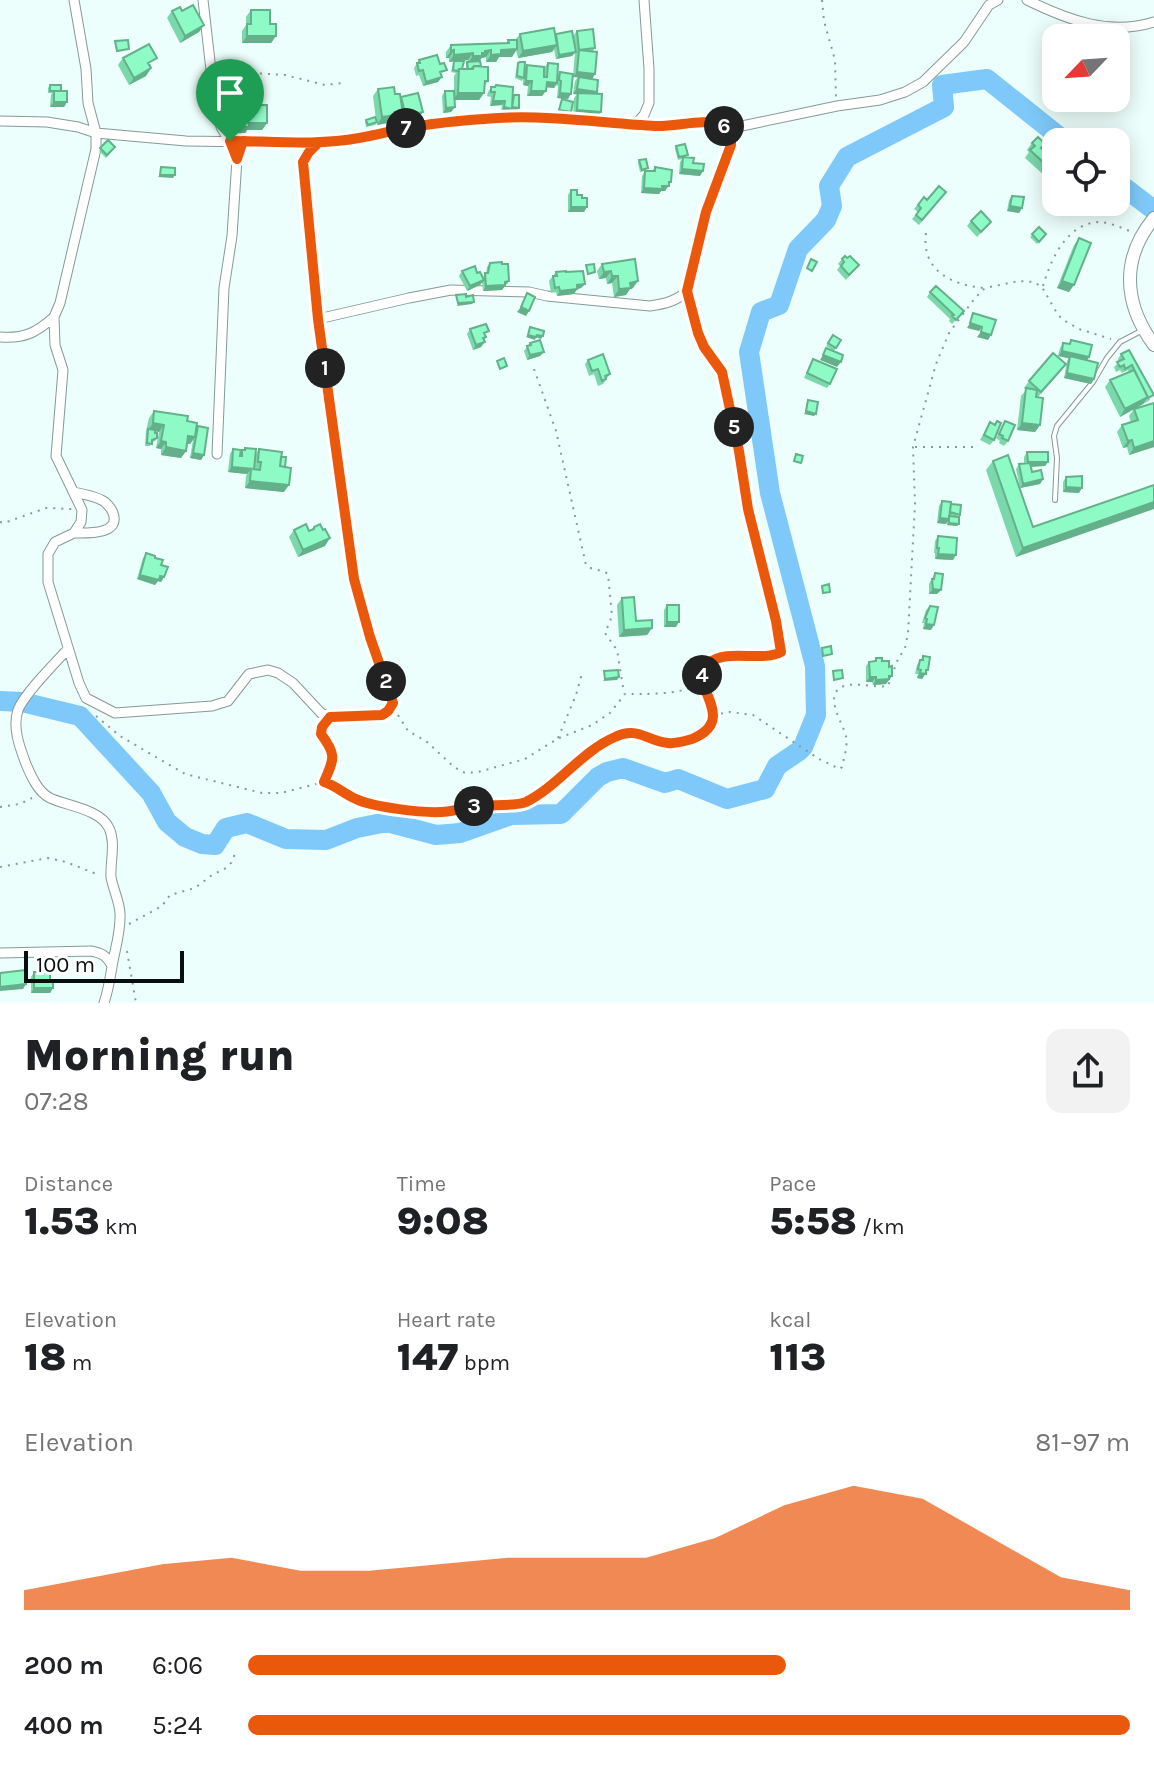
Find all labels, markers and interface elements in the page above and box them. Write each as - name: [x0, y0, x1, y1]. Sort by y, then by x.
- north arrow: [1042, 24, 1130, 112]
- map controls: [1042, 24, 1130, 216]
- pin: [196, 59, 264, 141]
- icon: arrive: [208, 71, 252, 115]
- pin: 6: [704, 106, 744, 146]
- pin: 7: [386, 108, 426, 148]
- text: 6: [717, 113, 731, 139]
- text: 7: [401, 115, 411, 141]
- button: locate: [1042, 128, 1130, 216]
- pin: 1: [305, 348, 345, 388]
- text: 1: [321, 355, 329, 381]
- pin: 5: [714, 407, 754, 447]
- text: 5: [728, 414, 740, 440]
- pin: 4: [682, 655, 722, 695]
- pin: 2: [366, 661, 406, 701]
- text: 4: [695, 662, 709, 688]
- text: 2: [379, 668, 393, 694]
- pin: 3: [454, 786, 494, 826]
- text: 3: [467, 793, 481, 819]
- scale bar: [24, 947, 184, 983]
- text: 100 m: [36, 952, 95, 978]
- button: share: [1046, 1029, 1130, 1113]
- text: Morning run: [24, 1030, 295, 1081]
- text: 07:28: [24, 1086, 89, 1117]
- text: Distance: [24, 1171, 113, 1197]
- text: Time: [397, 1171, 446, 1197]
- text: Pace: [769, 1171, 816, 1197]
- text: 1.53: [24, 1197, 100, 1244]
- text: 9:08: [397, 1197, 489, 1244]
- text: 5:58: [769, 1197, 857, 1244]
- text: km: [100, 1214, 138, 1240]
- text: /km: [857, 1214, 905, 1240]
- text: Elevation: [24, 1307, 117, 1333]
- text: Heart rate: [397, 1307, 496, 1333]
- text: kcal: [769, 1307, 811, 1333]
- text: 18: [24, 1333, 67, 1380]
- text: 147: [397, 1333, 458, 1380]
- text: 113: [769, 1333, 826, 1380]
- text: m: [67, 1350, 92, 1376]
- text: bpm: [458, 1350, 510, 1376]
- text: Elevation: [24, 1427, 134, 1458]
- text: 81–97 m: [1035, 1427, 1130, 1458]
- text: 200 m: [24, 1650, 104, 1681]
- text: 6:06: [152, 1650, 203, 1681]
- text: 400 m: [24, 1710, 104, 1741]
- text: 5:24: [152, 1710, 202, 1741]

